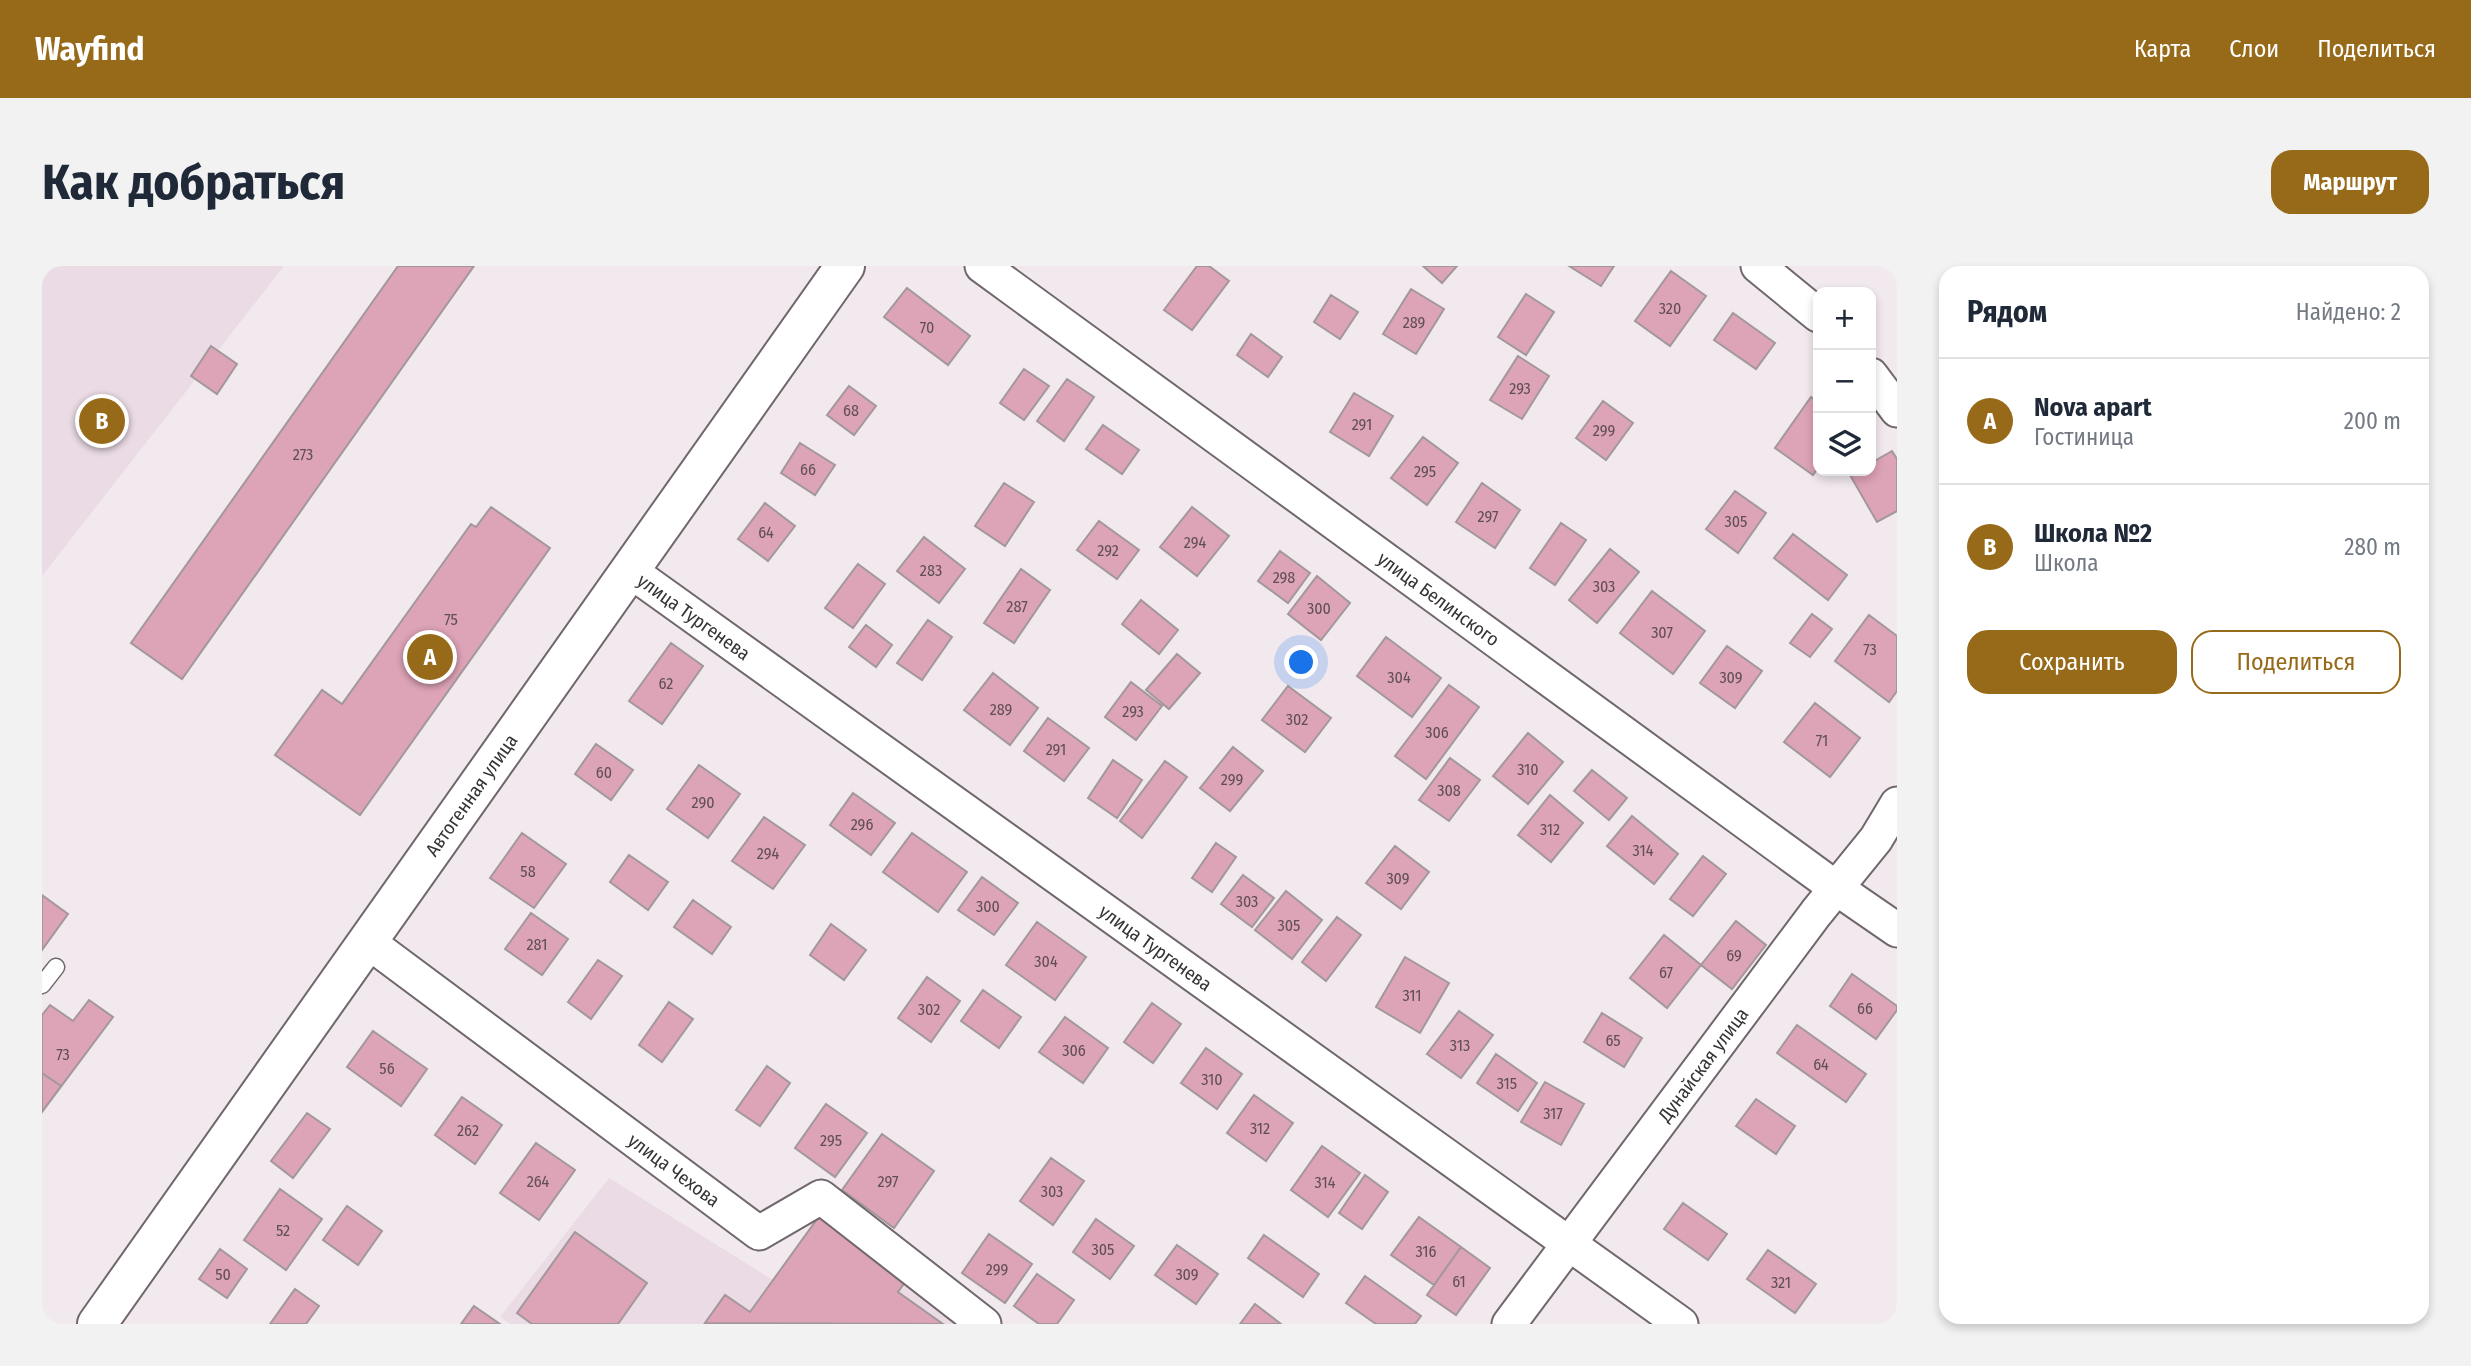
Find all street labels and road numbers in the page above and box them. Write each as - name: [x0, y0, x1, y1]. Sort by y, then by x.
- street label: улица Белинского: [1373, 547, 1504, 651]
- street label: улица Тургенева: [633, 568, 755, 665]
- street label: Автогенная улица: [420, 730, 522, 860]
- street label: улица Тургенева: [1095, 899, 1217, 996]
- street label: Дунайская улица: [1652, 1003, 1753, 1127]
- street label: улица Чехова: [624, 1128, 725, 1211]

